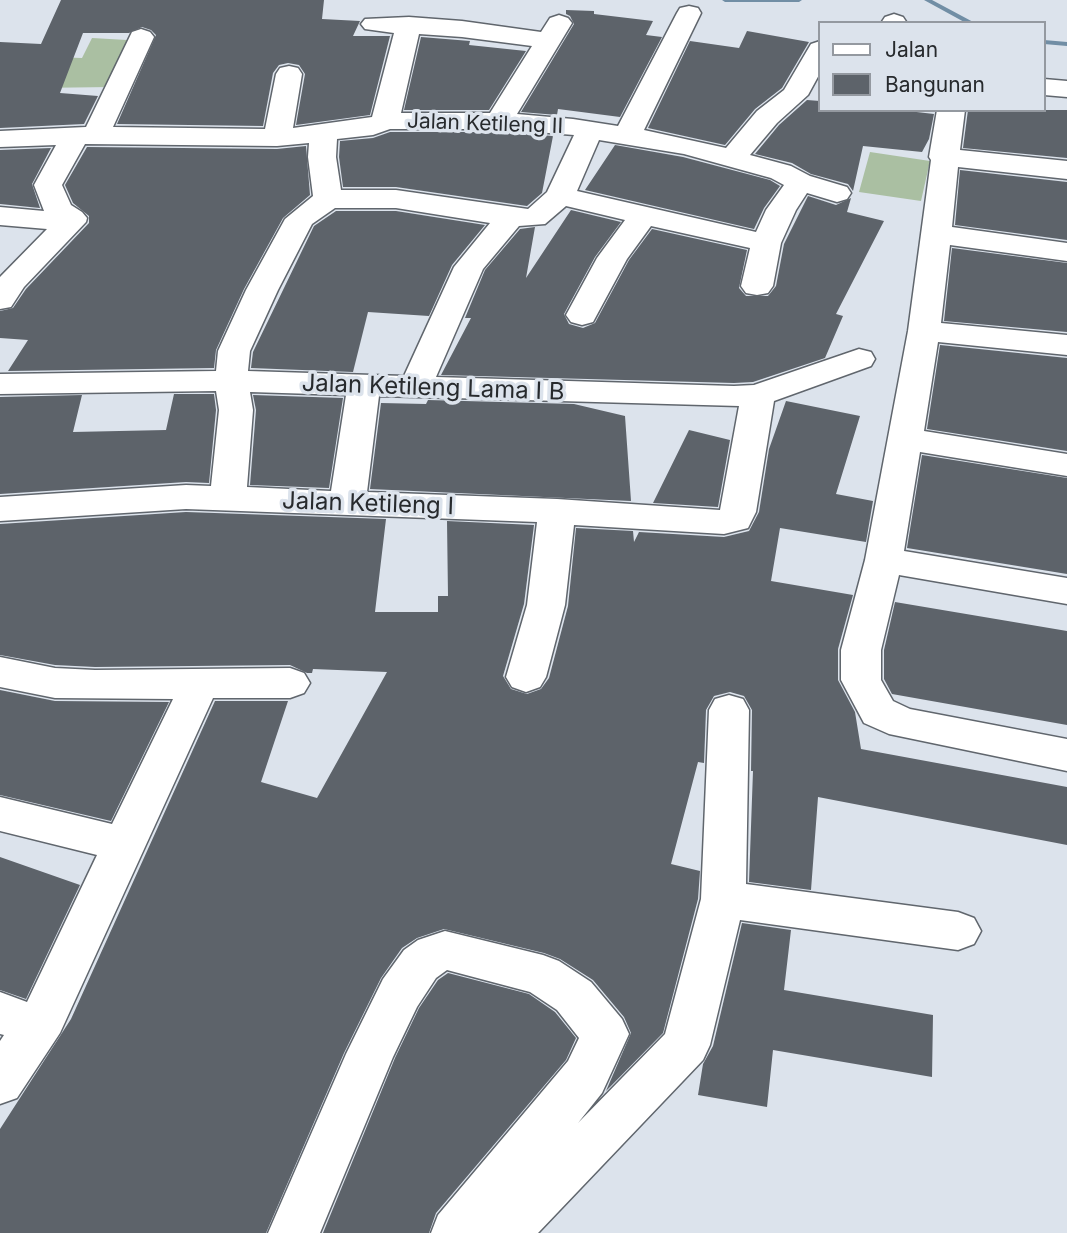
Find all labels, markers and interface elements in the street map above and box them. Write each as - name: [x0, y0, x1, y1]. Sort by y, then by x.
- legend: [818, 21, 1046, 112]
- text: Jalan: [885, 37, 938, 62]
- text: Bangunan: [885, 72, 985, 97]
- street label: Jalan Ketileng II: [406, 109, 564, 139]
- street label: Jalan Ketileng Lama I B: [301, 369, 565, 407]
- street label: Jalan Ketileng I: [281, 487, 455, 521]

